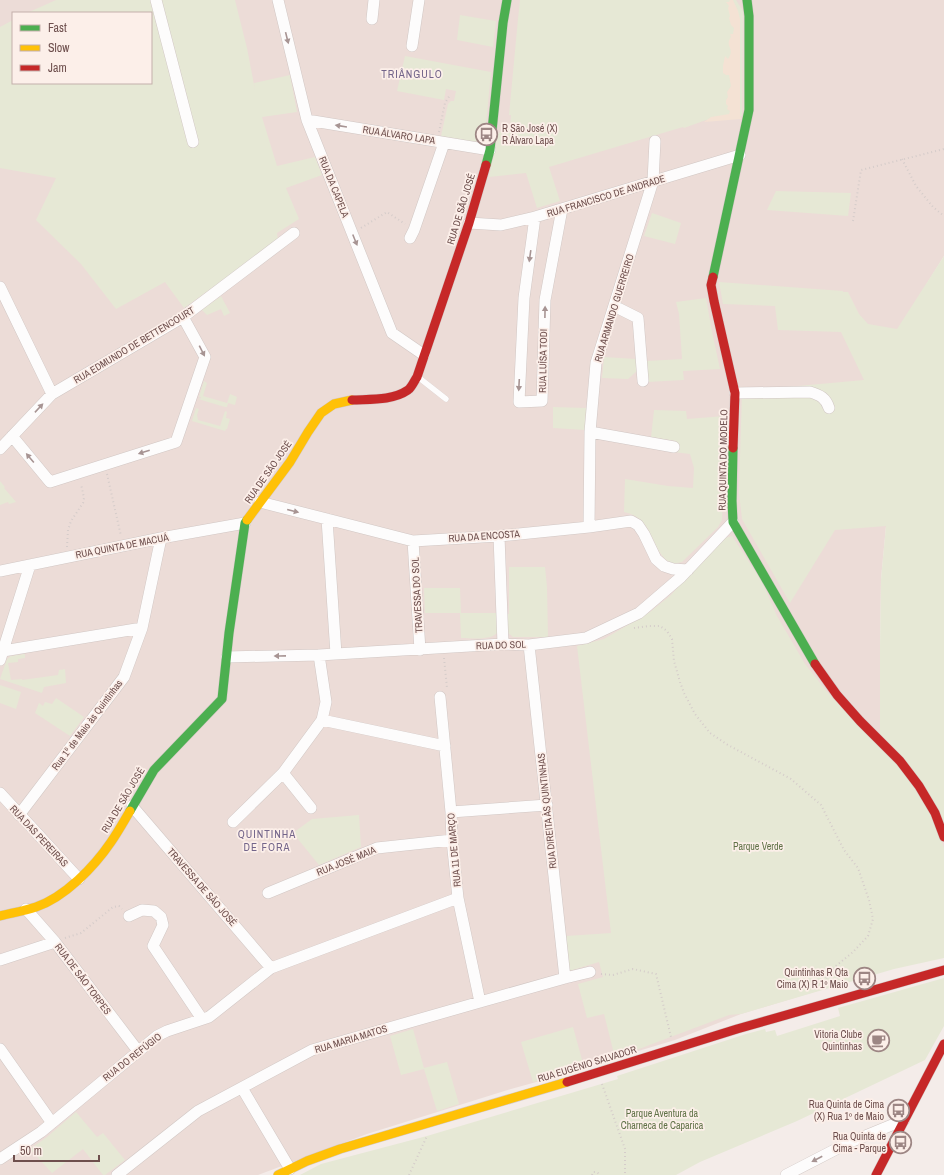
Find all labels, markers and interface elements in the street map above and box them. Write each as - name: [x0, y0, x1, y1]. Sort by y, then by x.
- legend: [12, 12, 152, 84]
- text: Fast: [48, 20, 67, 36]
- one-way arrow: [284, 32, 290, 44]
- text: Slow: [48, 40, 70, 56]
- text: Jam: [48, 60, 67, 76]
- district label: TRIÂNGULO: [381, 67, 443, 81]
- bus stop icon: R São José (X) R Álvaro Lapa: [474, 121, 500, 147]
- one-way arrow: [335, 122, 347, 128]
- place label: R São José (X) R Álvaro Lapa: [502, 122, 558, 147]
- street label: RUA ÁLVARO LAPA: [362, 123, 437, 147]
- street label: RUA DA CAPELA: [316, 155, 352, 220]
- street label: RUA DE SÃO JOSÉ: [444, 172, 478, 246]
- street label: RUA FRANCISCO DE ANDRADE: [545, 172, 667, 220]
- one-way arrow: [352, 235, 358, 247]
- one-way arrow: [527, 250, 533, 262]
- street label: RUA ARMANDO GUERREIRO: [591, 252, 637, 364]
- street label: RUA EDMUNDO DE BETTENCOURT: [71, 304, 197, 386]
- one-way arrow: [541, 306, 548, 318]
- street label: RUA LUÍSA TODI: [536, 329, 550, 393]
- one-way arrow: [199, 345, 205, 357]
- one-way arrow: [516, 379, 523, 391]
- one-way arrow: [34, 403, 44, 413]
- street label: RUA QUINTA DO MODELO: [716, 409, 730, 511]
- street label: RUA DE SÃO JOSÉ: [241, 438, 295, 506]
- one-way arrow: [138, 449, 150, 455]
- one-way arrow: [26, 452, 35, 463]
- one-way arrow: [287, 508, 300, 514]
- street label: RUA DA ENCOSTA: [448, 527, 521, 545]
- street label: RUA QUINTA DE MACUÁ: [74, 530, 170, 561]
- street label: TRAVESSA DO SOL: [408, 556, 425, 633]
- street label: RUA DO SOL: [476, 638, 527, 652]
- one-way arrow: [273, 653, 286, 659]
- street label: Rua 1º de Maio às Quintinhas: [49, 677, 125, 773]
- street label: RUA DIREITA ÀS QUINTINHAS: [534, 752, 560, 869]
- street label: RUA DE SÃO JOSÉ: [98, 765, 148, 835]
- street label: RUA DAS PEREIRAS: [7, 802, 71, 870]
- street label: RUA 11 DE MARÇO: [444, 813, 464, 887]
- district label: QUINTINHA DE FORA: [238, 827, 296, 854]
- park label: Parque Verde: [733, 840, 784, 853]
- street label: RUA JOSÉ MAIA: [314, 843, 378, 879]
- street label: TRAVESSA DE SÃO JOSÉ: [164, 845, 240, 929]
- street label: RUA DE SÃO TORPES: [52, 941, 114, 1018]
- bus stop icon: Quintinhas R Qta Cima (X) R 1º Maio: [851, 965, 877, 991]
- place label: Quintinhas R Qta Cima (X) R 1º Maio: [777, 966, 848, 991]
- street label: RUA MARIA MATOS: [313, 1022, 389, 1056]
- cafe icon: Vitoria Clube Quintinhas: [865, 1027, 891, 1053]
- place label: Vitoria Clube Quintinhas: [814, 1028, 862, 1053]
- street label: RUA DO REFÚGIO: [100, 1030, 164, 1084]
- street label: RUA EUGÉNIO SALVADOR: [536, 1043, 638, 1085]
- bus stop icon: Rua Quinta de Cima (X) Rua 1º de Maio: [886, 1097, 912, 1123]
- place label: Rua Quinta de Cima (X) Rua 1º de Maio: [809, 1098, 884, 1123]
- park label: Parque Aventura da Charneca de Caparica: [621, 1107, 704, 1132]
- bus stop icon: Rua Quinta de Cima - Parque: [888, 1129, 914, 1155]
- place label: Rua Quinta de Cima - Parque: [833, 1130, 886, 1155]
- scale bar: [14, 1137, 99, 1163]
- text: 50 m: [20, 1143, 42, 1159]
- one-way arrow: [811, 1156, 823, 1162]

